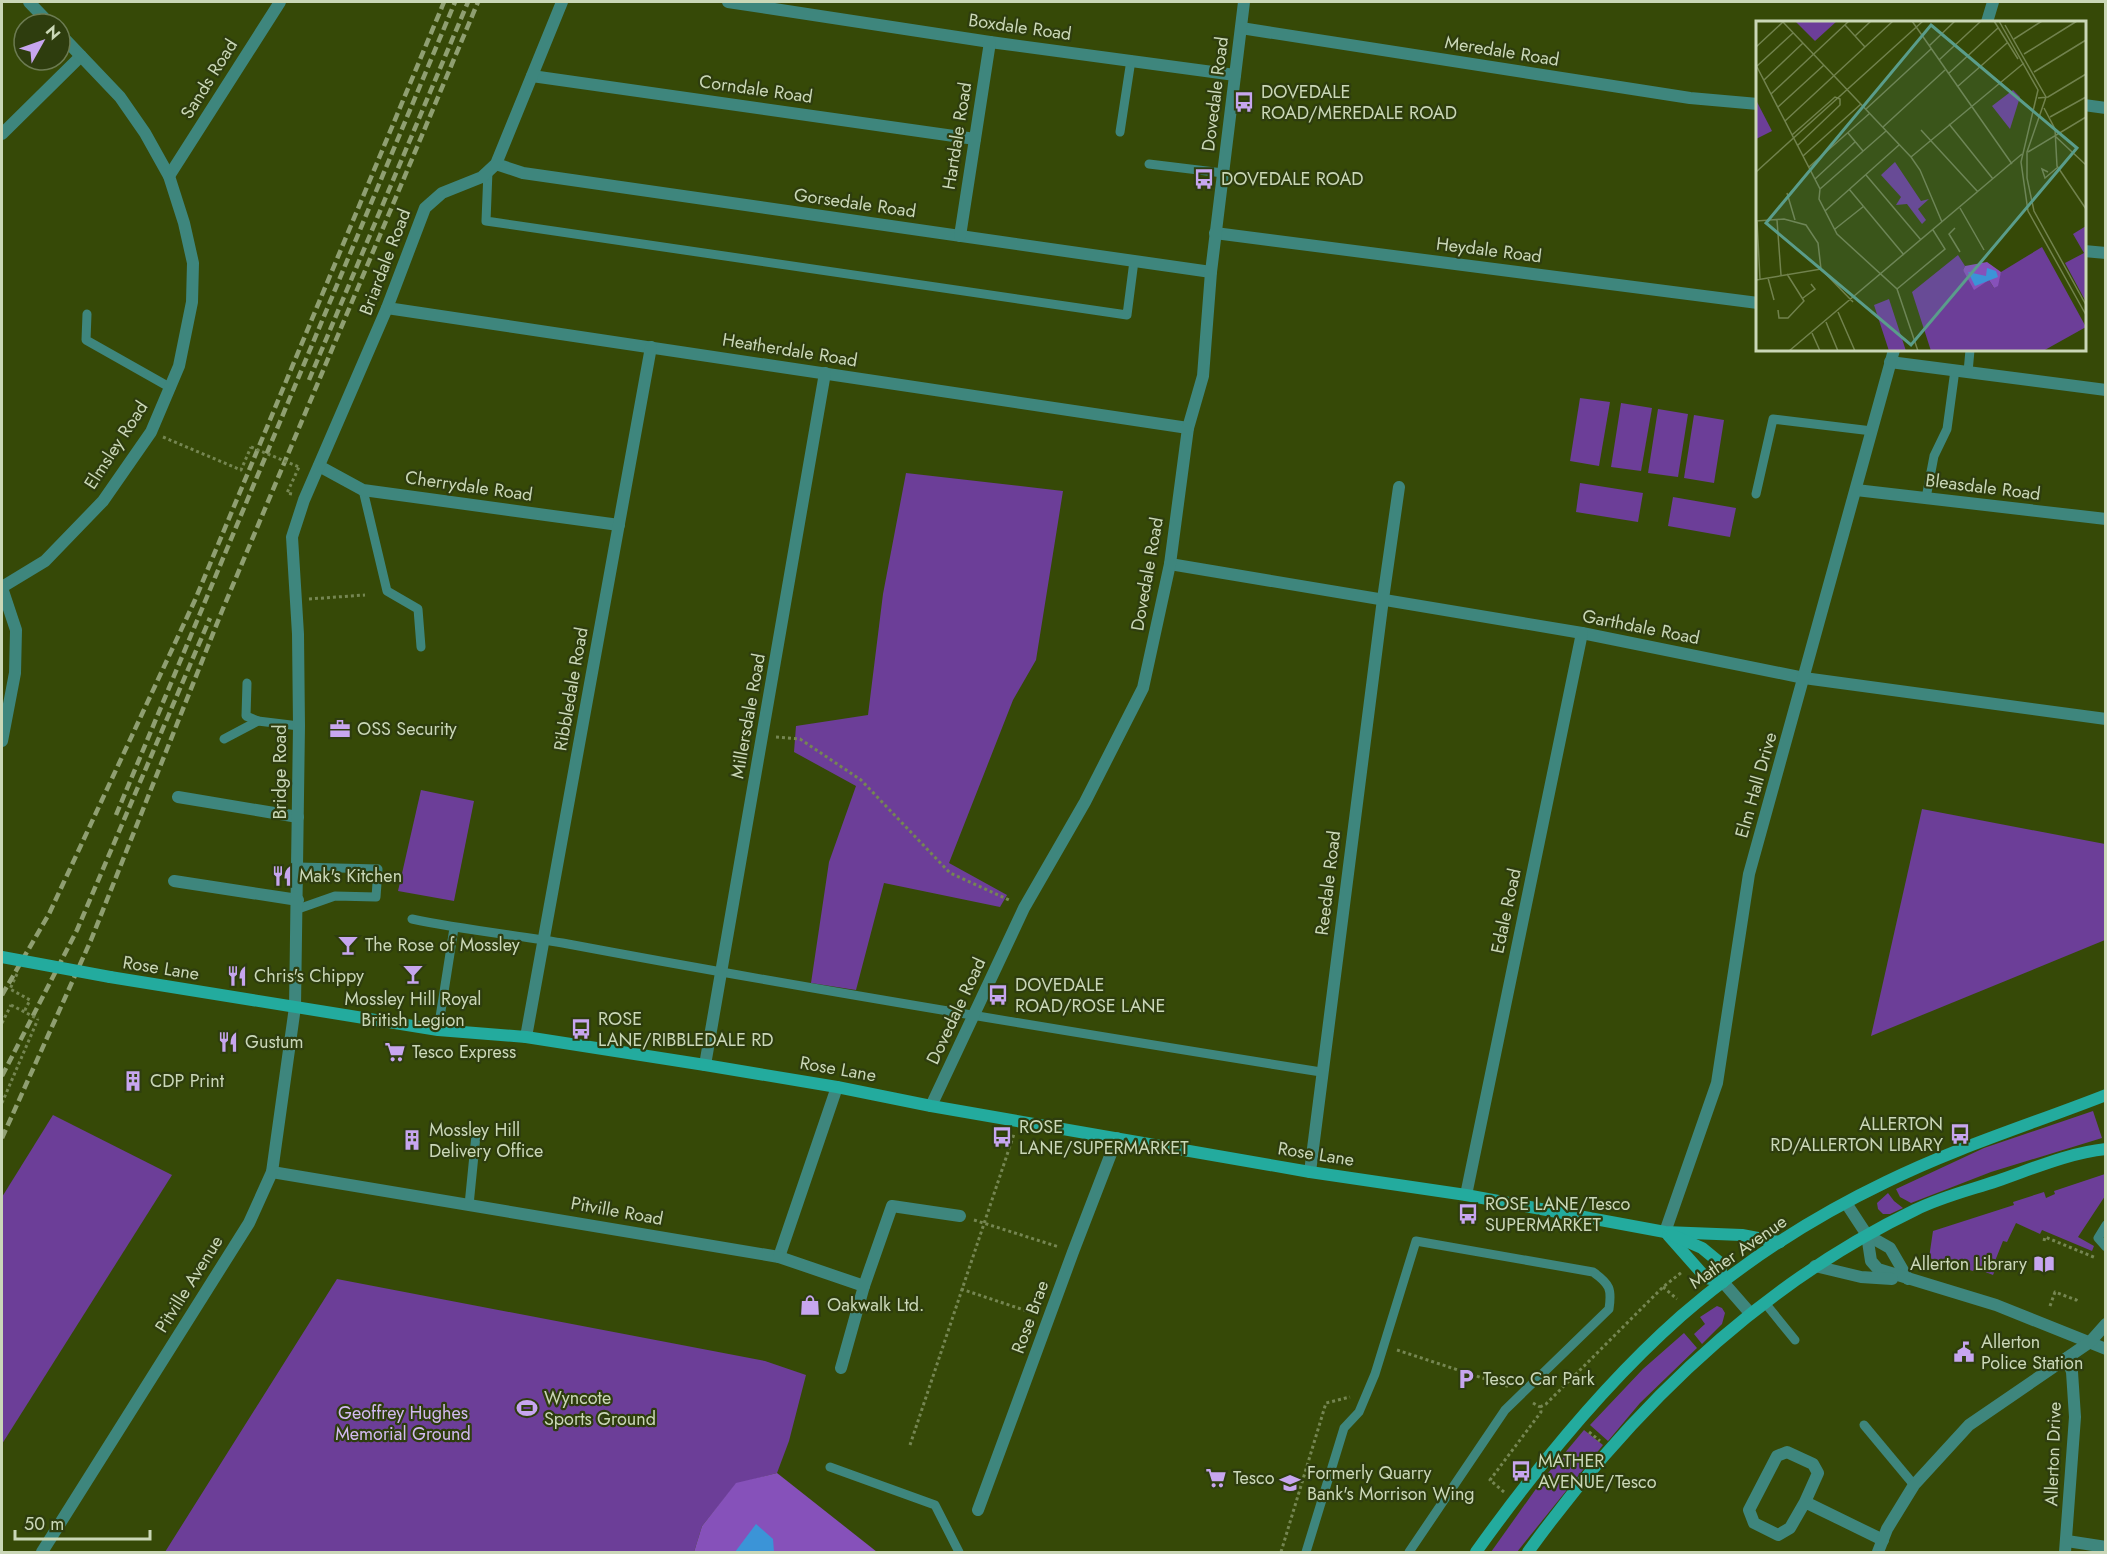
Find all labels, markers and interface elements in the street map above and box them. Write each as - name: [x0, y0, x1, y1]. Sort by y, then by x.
- street label: Boxdale Road: [967, 7, 1073, 47]
- north arrow: [12, 12, 72, 72]
- text: N: [40, 20, 66, 45]
- inset map: [1756, 21, 2086, 351]
- street label: Meredale Road: [1443, 29, 1561, 73]
- street label: Sands Road: [174, 34, 244, 124]
- street label: Dovedale Road: [1195, 35, 1235, 153]
- street label: Corndale Road: [698, 68, 814, 110]
- place label: DOVEDALE ROAD/MEREDALE ROAD: [1261, 79, 1457, 126]
- street label: Hartdale Road: [936, 80, 978, 192]
- bus stop icon: DOVEDALE ROAD/MEREDALE ROAD: [1232, 90, 1256, 114]
- place label: DOVEDALE ROAD: [1221, 166, 1364, 192]
- bus stop icon: DOVEDALE ROAD: [1192, 167, 1216, 191]
- street label: Gorsedale Road: [792, 182, 918, 224]
- street label: Briardale Road: [353, 205, 417, 319]
- street label: Heydale Road: [1435, 231, 1543, 269]
- street label: Heatherdale Road: [721, 326, 859, 374]
- street label: Elmsley Road: [78, 396, 154, 494]
- street label: Cherrydale Road: [404, 464, 534, 508]
- street label: Bleasdale Road: [1924, 467, 2042, 507]
- street label: Dovedale Road: [1124, 515, 1170, 633]
- street label: Garthdale Road: [1580, 603, 1702, 651]
- street label: Ribbledale Road: [547, 625, 595, 753]
- street label: Millersdale Road: [724, 651, 772, 781]
- place label: OSS Security: [357, 716, 457, 742]
- office icon: OSS Security: [328, 717, 352, 741]
- street label: Bridge Road: [267, 725, 293, 819]
- street label: Elm Hall Drive: [1729, 729, 1783, 841]
- street label: Reedale Road: [1309, 829, 1347, 937]
- place label: Mak's Kitchen: [299, 863, 402, 889]
- restaurant icon: Mak's Kitchen: [270, 864, 294, 888]
- street label: Edale Road: [1484, 866, 1528, 956]
- place label: The Rose of Mossley: [365, 932, 520, 958]
- bar icon: The Rose of Mossley: [336, 933, 360, 957]
- street label: Rose Lane: [121, 949, 201, 987]
- street label: Dovedale Road: [920, 953, 992, 1069]
- bar icon: Mossley Hill Royal British Legion: [401, 962, 425, 986]
- place label: Chris's Chippy: [254, 963, 364, 989]
- restaurant icon: Chris's Chippy: [225, 964, 249, 988]
- place label: DOVEDALE ROAD/ROSE LANE: [1015, 972, 1165, 1019]
- bus stop icon: DOVEDALE ROAD/ROSE LANE: [986, 983, 1010, 1007]
- place label: Mossley Hill Royal British Legion: [345, 986, 481, 1033]
- place label: ROSE LANE/RIBBLEDALE RD: [598, 1006, 774, 1053]
- bus stop icon: ROSE LANE/RIBBLEDALE RD: [569, 1017, 593, 1041]
- place label: Gustum: [245, 1029, 303, 1055]
- restaurant icon: Gustum: [216, 1030, 240, 1054]
- place label: Tesco Express: [412, 1039, 516, 1065]
- supermarket icon: Tesco Express: [383, 1040, 407, 1064]
- street label: Rose Lane: [798, 1049, 878, 1089]
- place label: CDP Print: [150, 1068, 225, 1094]
- building icon: CDP Print: [121, 1069, 145, 1093]
- place label: ALLERTON RD/ALLERTON LIBARY: [1770, 1111, 1944, 1158]
- place label: ROSE LANE/SUPERMARKET: [1019, 1114, 1189, 1161]
- place label: Mossley Hill Delivery Office: [429, 1117, 543, 1164]
- bus stop icon: ALLERTON RD/ALLERTON LIBARY: [1948, 1122, 1972, 1146]
- bus stop icon: ROSE LANE/SUPERMARKET: [990, 1125, 1014, 1149]
- building icon: Mossley Hill Delivery Office: [400, 1128, 424, 1152]
- street label: Rose Lane: [1276, 1135, 1356, 1173]
- street label: Pitville Road: [569, 1190, 665, 1232]
- place label: ROSE LANE/Tesco SUPERMARKET: [1485, 1191, 1631, 1238]
- bus stop icon: ROSE LANE/Tesco SUPERMARKET: [1456, 1202, 1480, 1226]
- street label: Mather Avenue: [1684, 1209, 1792, 1295]
- street label: Pitville Avenue: [149, 1230, 229, 1338]
- place label: Allerton Library: [1910, 1251, 2027, 1277]
- library icon: Allerton Library: [2032, 1252, 2056, 1276]
- street label: Rose Brae: [1005, 1277, 1055, 1357]
- place label: Oakwalk Ltd.: [827, 1292, 925, 1318]
- shop icon: Oakwalk Ltd.: [798, 1293, 822, 1317]
- place label: Allerton Police Station: [1981, 1329, 2083, 1376]
- public building icon: Allerton Police Station: [1952, 1340, 1976, 1364]
- place label: Tesco Car Park: [1483, 1366, 1595, 1392]
- parking icon: Tesco Car Park: [1454, 1367, 1478, 1391]
- place label: Wyncote Sports Ground: [544, 1385, 656, 1432]
- sports icon: Wyncote Sports Ground: [515, 1396, 539, 1420]
- park label: Geoffrey Hughes Memorial Ground: [335, 1400, 471, 1447]
- street label: Allerton Drive: [2038, 1401, 2068, 1507]
- place label: MATHER AVENUE/Tesco: [1538, 1448, 1657, 1495]
- bus stop icon: MATHER AVENUE/Tesco: [1509, 1459, 1533, 1483]
- place label: Formerly Quarry Bank's Morrison Wing: [1307, 1460, 1475, 1507]
- place label: Tesco: [1233, 1465, 1275, 1491]
- supermarket icon: Tesco: [1204, 1466, 1228, 1490]
- school or university icon: Formerly Quarry Bank's Morrison Wing: [1278, 1471, 1302, 1495]
- scale bar: [15, 1503, 150, 1541]
- text: 50 m: [24, 1511, 64, 1537]

